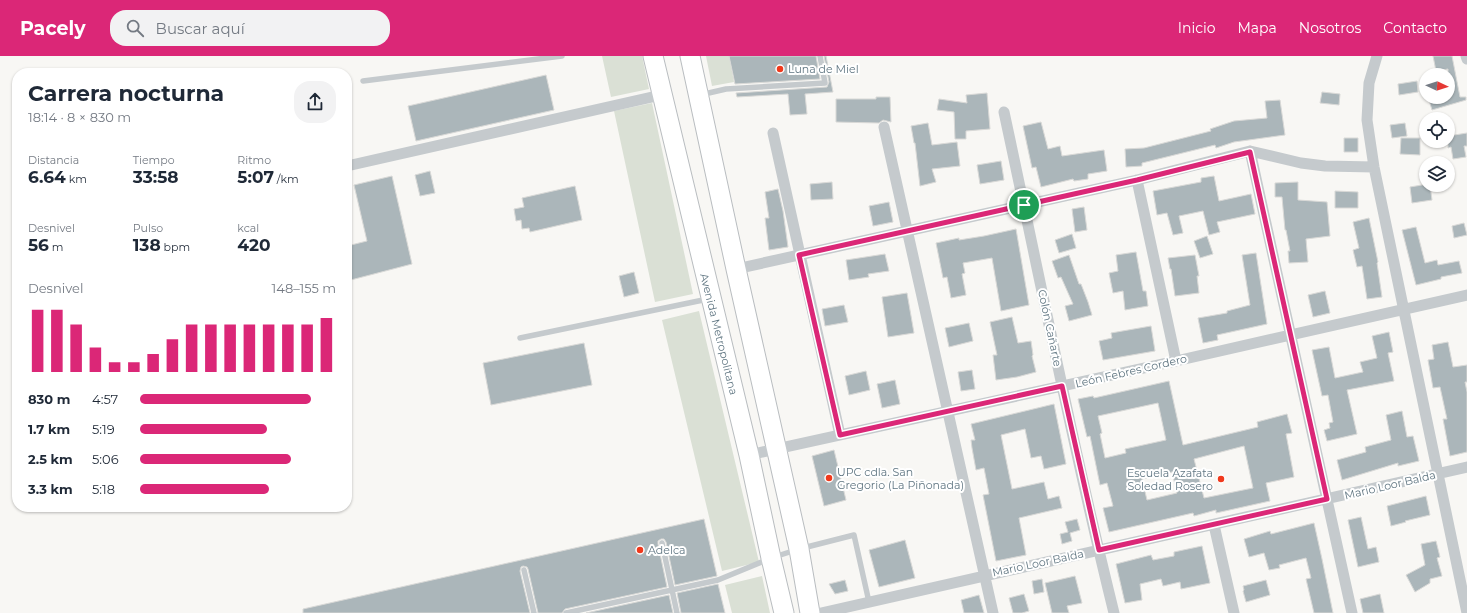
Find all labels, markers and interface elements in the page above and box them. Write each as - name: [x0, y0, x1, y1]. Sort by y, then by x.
- search box: [110, 10, 390, 46]
- text: Pacely: [20, 17, 86, 40]
- icon: search: [124, 17, 146, 39]
- text: Buscar aquí: [156, 19, 245, 38]
- text: Inicio: [1178, 19, 1215, 37]
- text: Mapa: [1237, 19, 1277, 37]
- text: Nosotros: [1299, 19, 1361, 37]
- text: Contacto: [1383, 19, 1447, 37]
- place label: Luna de Miel: [788, 62, 859, 76]
- marker: Luna de Miel: [775, 64, 785, 74]
- north arrow: [1419, 68, 1455, 104]
- map controls: [1419, 68, 1455, 192]
- text: Carrera nocturna: [28, 80, 224, 107]
- button: share: [294, 81, 336, 123]
- text: 18:14 · 8 × 830 m: [28, 109, 131, 125]
- button: locate: [1419, 112, 1455, 148]
- text: Distancia: [28, 153, 79, 167]
- text: Tiempo: [133, 153, 175, 167]
- text: Ritmo: [237, 153, 271, 167]
- button: layers: [1419, 156, 1455, 192]
- text: 6.64: [28, 167, 66, 187]
- text: 33:58: [133, 167, 179, 187]
- text: 5:07: [237, 167, 274, 187]
- text: km: [66, 172, 87, 186]
- text: /km: [274, 172, 299, 186]
- pin: [1007, 188, 1041, 222]
- icon: arrive: [1013, 194, 1035, 216]
- text: Desnivel: [28, 221, 75, 235]
- text: Pulso: [133, 221, 163, 235]
- text: kcal: [237, 221, 259, 235]
- text: 56: [28, 235, 49, 255]
- text: 138: [133, 235, 161, 255]
- text: 420: [237, 235, 271, 255]
- text: m: [49, 240, 64, 254]
- text: bpm: [161, 240, 190, 254]
- street label: Avenida Metropolitana: [697, 272, 741, 396]
- text: Desnivel: [28, 280, 83, 296]
- text: 148–155 m: [271, 280, 336, 296]
- street label: Colón Cañarte: [1035, 288, 1065, 368]
- street label: León Febres Cordero: [1074, 351, 1188, 391]
- text: 830 m: [28, 391, 70, 407]
- text: 4:57: [92, 391, 118, 407]
- text: 1.7 km: [28, 421, 70, 437]
- text: 5:19: [92, 421, 115, 437]
- text: 2.5 km: [28, 451, 73, 467]
- text: 5:06: [92, 451, 119, 467]
- place label: UPC cdla. San Gregorio (La Piñonada): [837, 465, 964, 492]
- place label: Escuela Azafata Soledad Rosero: [1127, 466, 1213, 493]
- street label: Mario Loor Balda: [1343, 468, 1437, 502]
- marker: UPC cdla. San Gregorio (La Piñonada): [824, 473, 834, 483]
- marker: Escuela Azafata Soledad Rosero: [1216, 474, 1226, 484]
- text: 3.3 km: [28, 481, 73, 497]
- text: 5:18: [92, 481, 115, 497]
- place label: Adelca: [648, 543, 686, 557]
- marker: Adelca: [635, 545, 645, 555]
- street label: Mario Loor Balda: [991, 546, 1085, 580]

